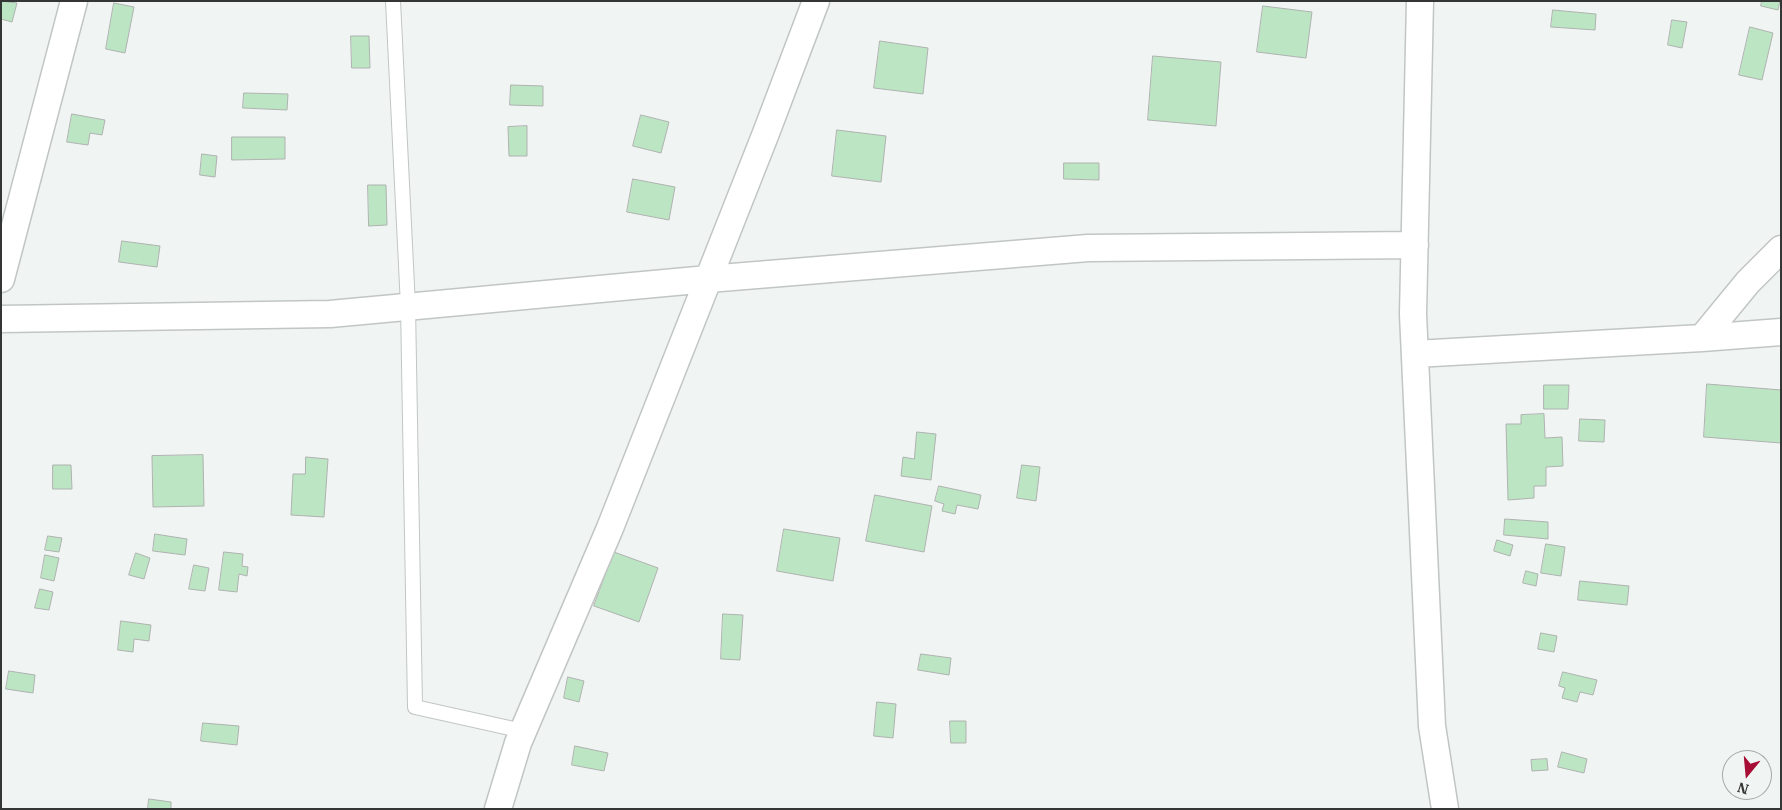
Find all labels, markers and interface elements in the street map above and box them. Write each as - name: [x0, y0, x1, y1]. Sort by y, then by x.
- north arrow: [1722, 750, 1772, 800]
- text: N: [1735, 778, 1751, 799]

